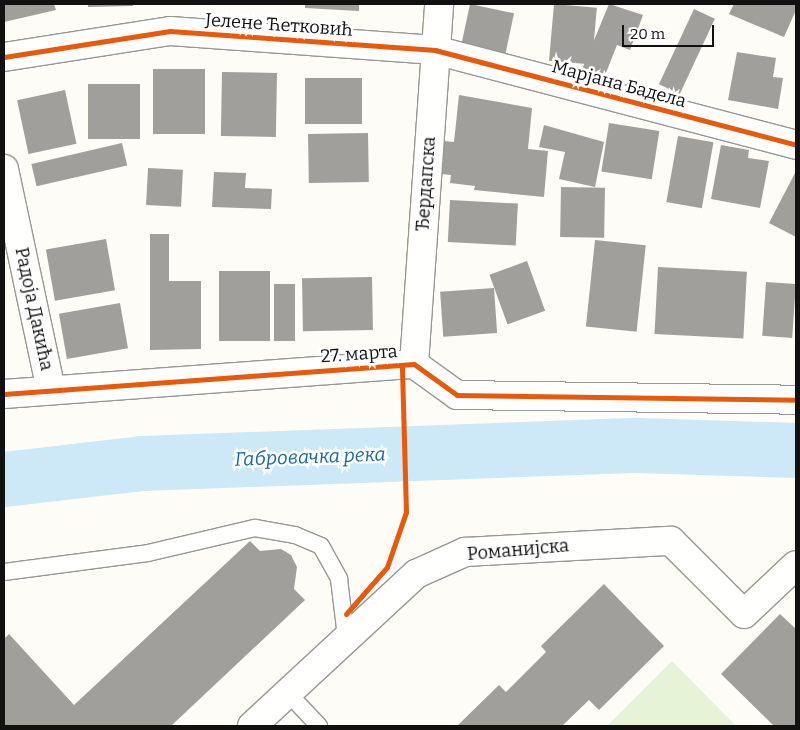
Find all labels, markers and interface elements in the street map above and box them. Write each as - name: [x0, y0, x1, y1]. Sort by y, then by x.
- street label: Јелене Ћетковић: [205, 9, 353, 41]
- scale bar: [625, 15, 718, 47]
- text: 20 m: [630, 25, 665, 43]
- street label: Марјана Бадела: [549, 56, 689, 112]
- street label: Ђердапска: [412, 136, 440, 232]
- street label: Радоја Дакића: [10, 245, 58, 373]
- street label: 27. марта: [320, 341, 398, 367]
- water label: Габровачка река: [234, 443, 386, 471]
- street label: Романијска: [466, 535, 570, 565]

